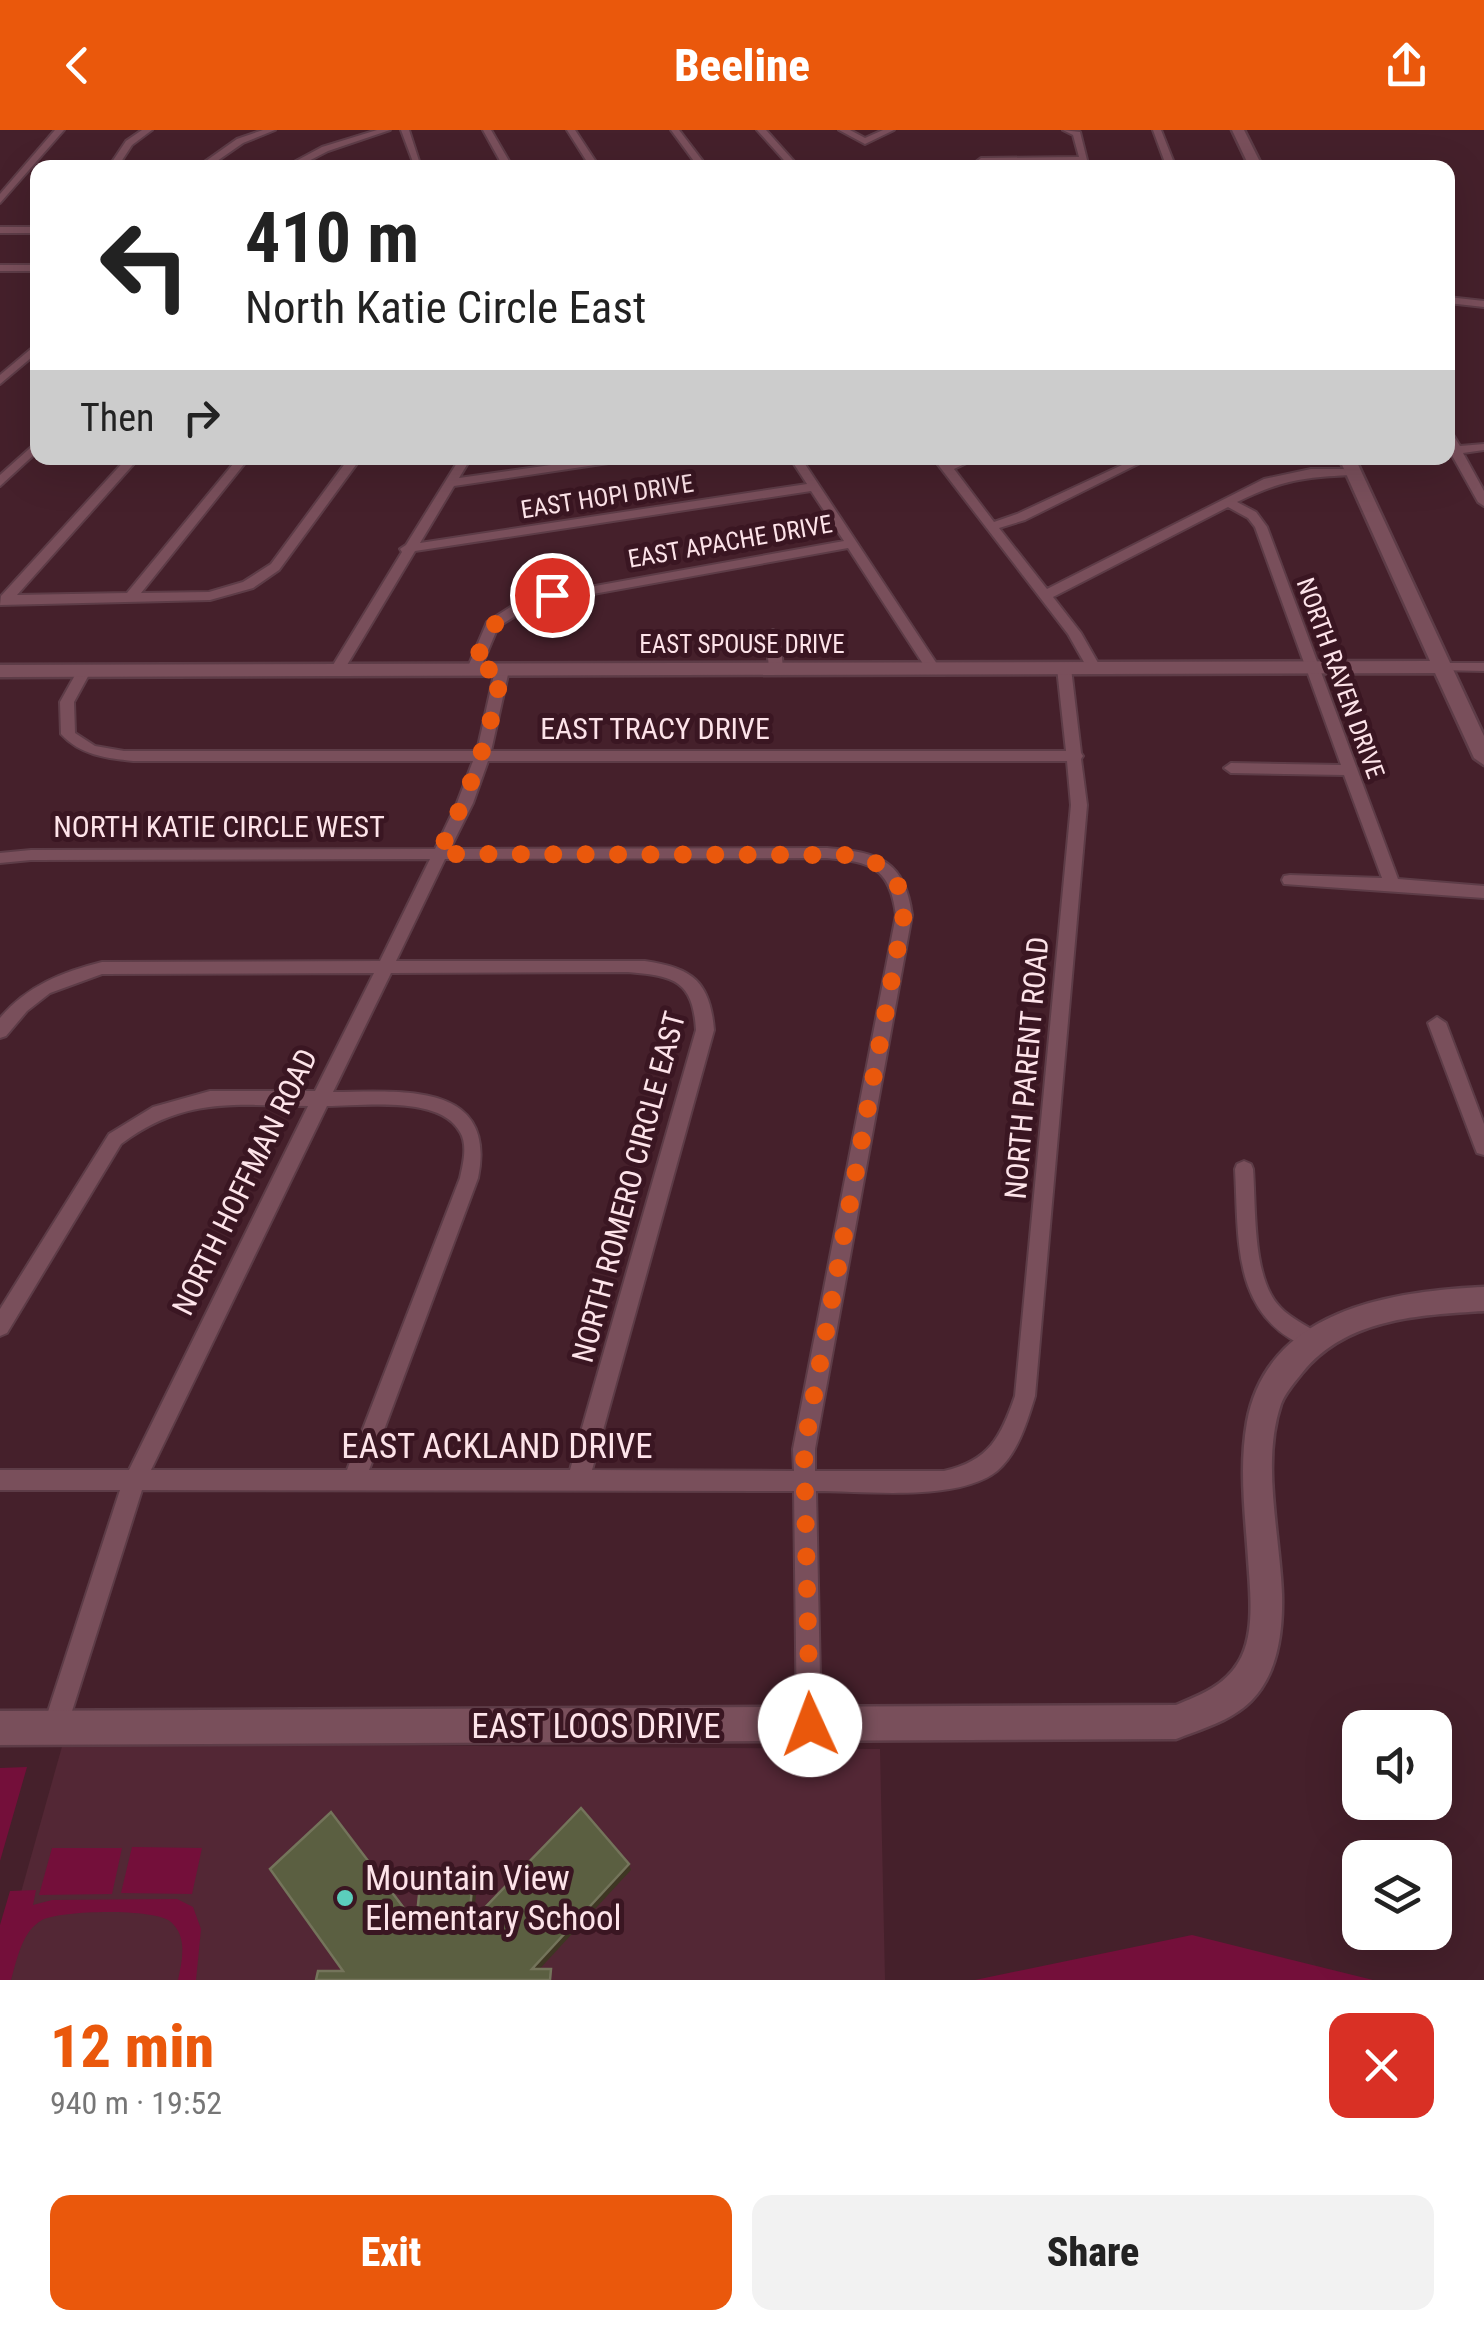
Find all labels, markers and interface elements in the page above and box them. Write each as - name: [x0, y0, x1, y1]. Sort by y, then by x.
- icon: back: [50, 38, 105, 93]
- icon: share: [1379, 38, 1434, 93]
- text: Beeline: [674, 39, 810, 92]
- text: 410 m: [245, 197, 419, 279]
- icon: left: [80, 200, 210, 330]
- text: North Katie Circle East: [245, 281, 646, 334]
- icon: right: [174, 390, 229, 445]
- text: Then: [80, 396, 154, 440]
- street label: EAST HOPI DRIVE: [519, 469, 696, 524]
- street label: EAST APACHE DRIVE: [626, 509, 835, 574]
- pin: [510, 553, 595, 638]
- icon: arrive: [525, 568, 580, 623]
- street label: NORTH RAVEN DRIVE: [1291, 574, 1390, 783]
- street label: EAST SPOUSE DRIVE: [639, 630, 845, 659]
- street label: EAST TRACY DRIVE: [540, 711, 770, 746]
- street label: NORTH KATIE CIRCLE WEST: [53, 809, 385, 844]
- street label: NORTH PARENT ROAD: [998, 935, 1055, 1201]
- street label: NORTH ROMERO CIRCLE EAST: [565, 1008, 692, 1366]
- street label: NORTH HOFFMAN ROAD: [165, 1043, 324, 1321]
- street label: EAST ACKLAND DRIVE: [341, 1426, 653, 1467]
- position arrow: [758, 1673, 862, 1777]
- street label: EAST LOOS DRIVE: [471, 1706, 721, 1747]
- map controls: [1342, 1710, 1452, 1950]
- button: sound: [1342, 1710, 1452, 1820]
- button: layers: [1342, 1840, 1452, 1950]
- place label: Mountain View Elementary School: [365, 1858, 622, 1939]
- marker: Mountain View Elementary School: [334, 1887, 356, 1909]
- text: 12 min: [50, 2011, 214, 2082]
- button: close: [1329, 2013, 1434, 2118]
- text: 940 m · 19:52: [50, 2084, 222, 2122]
- button: Exit: [50, 2195, 732, 2310]
- button: Share: [752, 2195, 1434, 2310]

